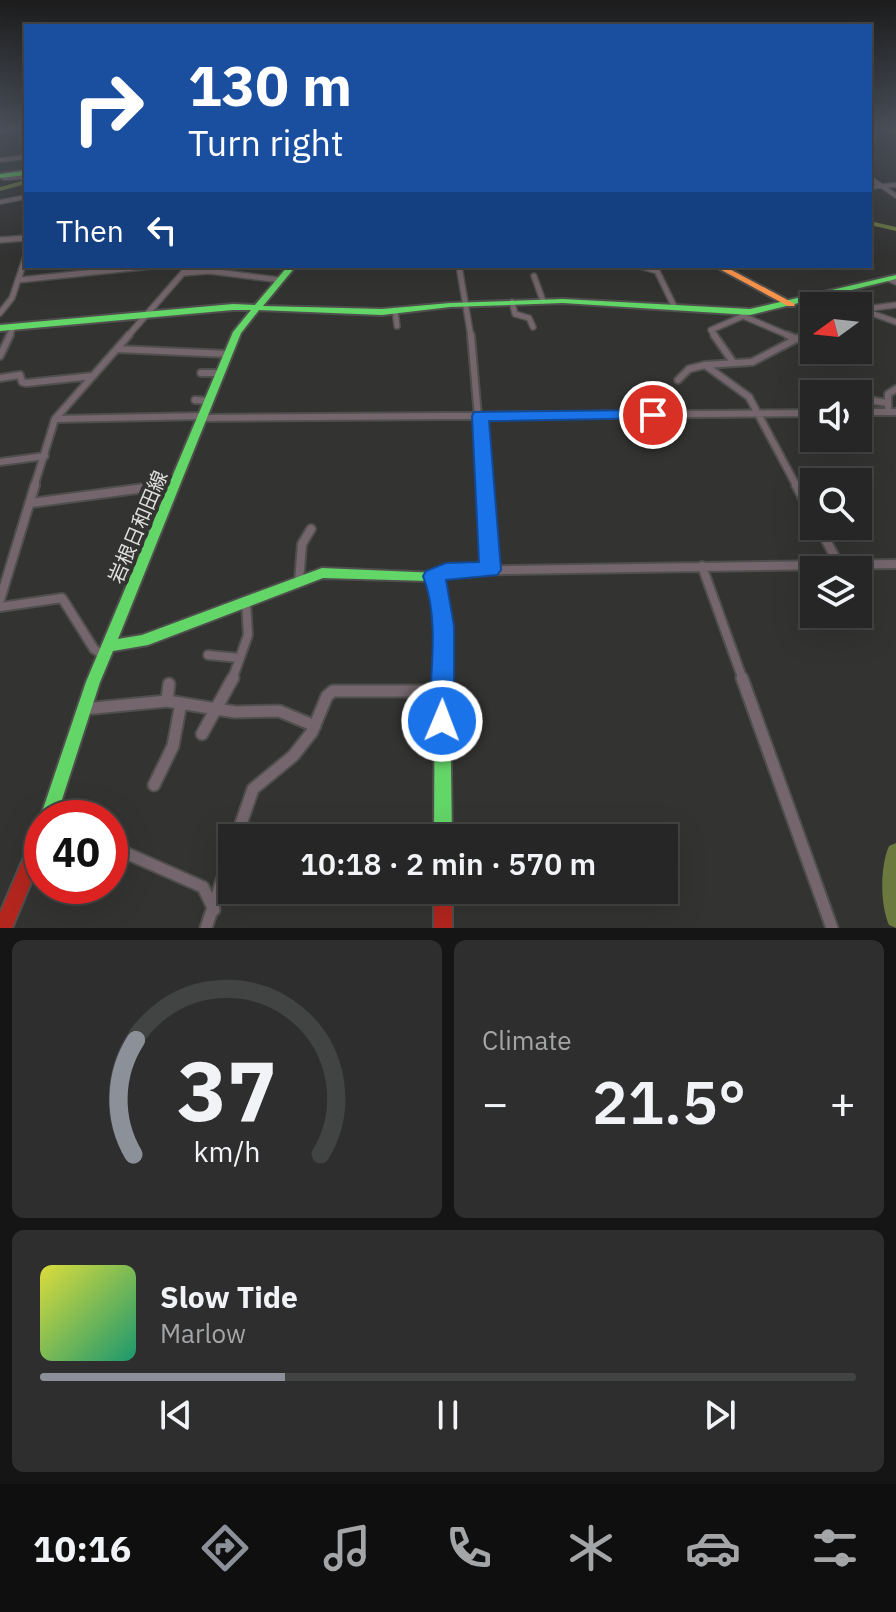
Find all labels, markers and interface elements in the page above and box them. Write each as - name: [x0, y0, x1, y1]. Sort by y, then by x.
- text: 130 m: [188, 49, 352, 121]
- icon: right: [56, 56, 160, 160]
- text: Turn right: [188, 119, 344, 166]
- icon: left: [140, 208, 184, 252]
- text: Then: [56, 211, 124, 250]
- north arrow: [800, 292, 872, 364]
- map controls: [800, 292, 872, 628]
- button: sound: [800, 380, 872, 452]
- pin: [619, 381, 687, 449]
- icon: arrive: [631, 393, 675, 437]
- street label: 岩根日和田線: [102, 466, 173, 587]
- button: search: [800, 468, 872, 540]
- button: layers: [800, 556, 872, 628]
- position arrow: [400, 679, 484, 763]
- speed limit sign: 40: [24, 800, 128, 904]
- text: 10:18 · 2 min · 570 m: [300, 844, 596, 883]
- text: Climate: [482, 1023, 572, 1057]
- text: 37: [177, 1036, 277, 1144]
- text: 21.5°: [592, 1062, 746, 1141]
- text: −: [482, 1074, 508, 1131]
- text: +: [830, 1074, 856, 1131]
- text: km/h: [193, 1133, 261, 1170]
- text: Slow Tide: [160, 1277, 298, 1316]
- text: Marlow: [160, 1316, 246, 1350]
- icon: previous: [154, 1393, 198, 1437]
- icon: pause: [426, 1393, 470, 1437]
- icon: next: [698, 1393, 742, 1437]
- icon: directions: [197, 1520, 253, 1576]
- icon: music: [319, 1520, 375, 1576]
- icon: phone: [441, 1520, 497, 1576]
- icon: climate: [563, 1520, 619, 1576]
- icon: car: [685, 1520, 741, 1576]
- icon: filters: [807, 1520, 863, 1576]
- text: 10:16: [33, 1525, 131, 1572]

